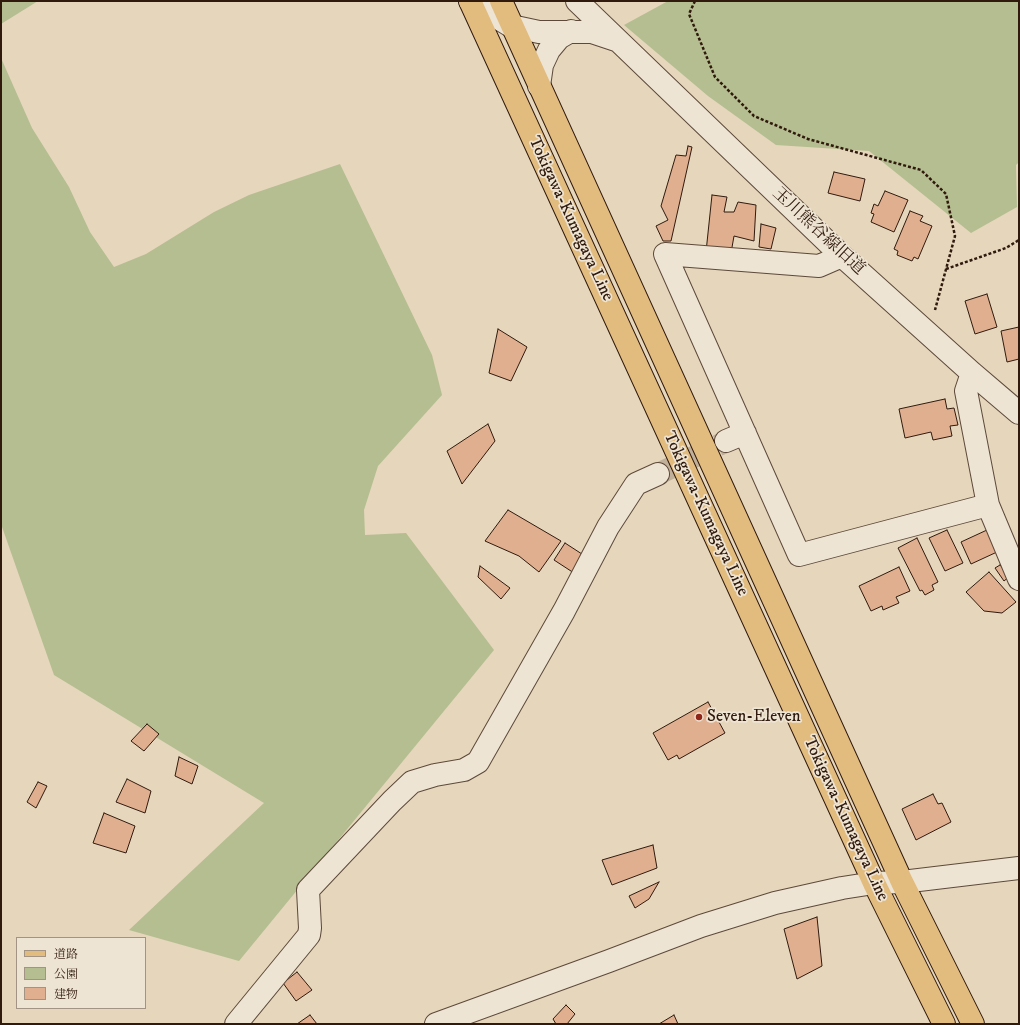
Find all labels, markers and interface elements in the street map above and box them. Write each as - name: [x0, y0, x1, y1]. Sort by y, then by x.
- street label: Tokigawa-Kumagaya Line: [523, 133, 617, 305]
- street label: 玉川熊谷線旧道: [768, 184, 868, 280]
- street label: Tokigawa-Kumagaya Line: [658, 428, 752, 600]
- place label: Seven-Eleven: [707, 707, 801, 727]
- marker: Seven-Eleven: [694, 712, 704, 722]
- street label: Tokigawa-Kumagaya Line: [798, 733, 892, 905]
- legend: [16, 937, 146, 1009]
- text: 道路: [54, 947, 78, 962]
- text: 公園: [54, 967, 78, 982]
- text: 建物: [54, 987, 78, 1002]

